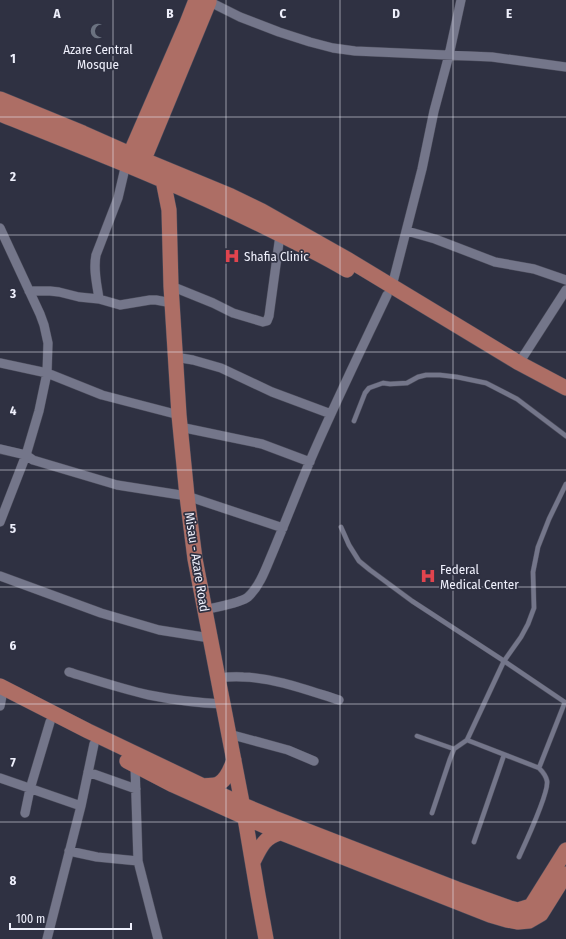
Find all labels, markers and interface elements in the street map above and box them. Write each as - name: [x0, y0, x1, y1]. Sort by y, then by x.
- text: A: [52, 6, 61, 21]
- text: B: [166, 6, 174, 21]
- text: C: [280, 6, 287, 21]
- text: D: [392, 6, 400, 21]
- text: E: [506, 6, 512, 21]
- mosque icon: Azare Central Mosque: [89, 22, 107, 40]
- place label: Azare Central Mosque: [63, 42, 133, 72]
- text: 1: [10, 51, 16, 66]
- text: 2: [9, 169, 16, 184]
- hospital icon: Shafia Clinic: [223, 247, 241, 265]
- place label: Shafia Clinic: [244, 249, 309, 264]
- text: 3: [9, 286, 16, 301]
- text: 4: [10, 403, 17, 418]
- street label: Misau - Azare Road: [182, 511, 212, 613]
- text: 5: [10, 521, 16, 536]
- place label: Federal Medical Center: [440, 562, 519, 592]
- hospital icon: Federal Medical Center: [419, 567, 437, 585]
- text: 6: [10, 638, 17, 653]
- text: 7: [10, 755, 16, 770]
- text: 8: [10, 873, 17, 888]
- scale bar: [10, 905, 131, 931]
- text: 100 m: [16, 912, 45, 926]

